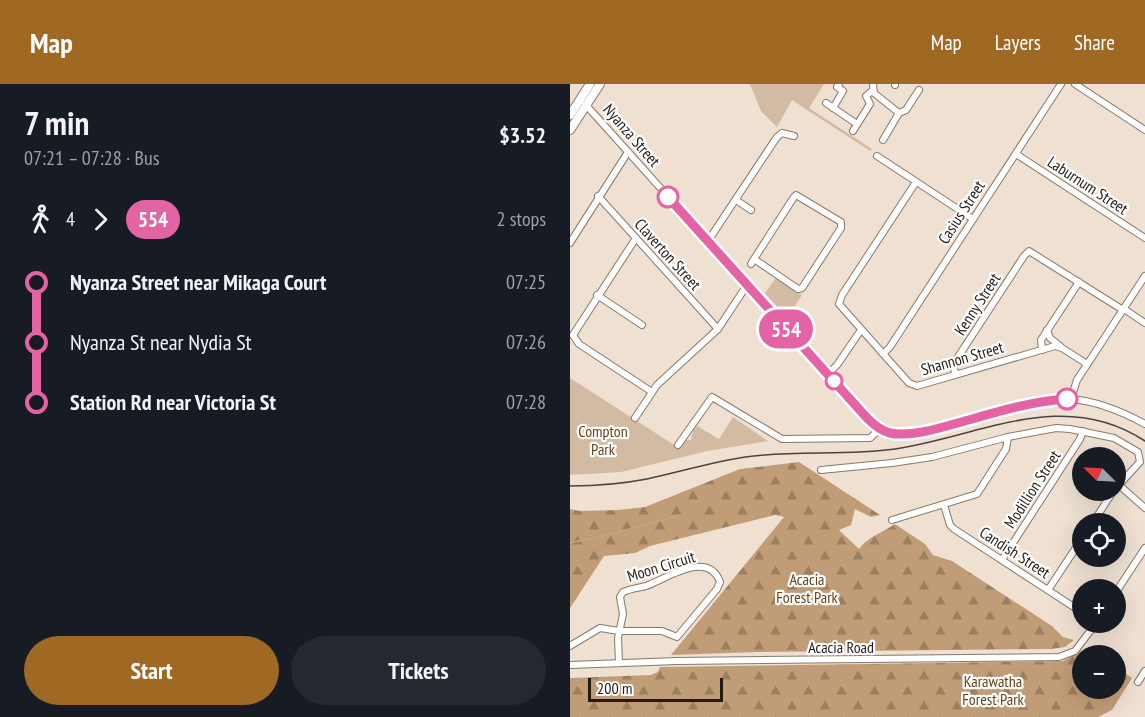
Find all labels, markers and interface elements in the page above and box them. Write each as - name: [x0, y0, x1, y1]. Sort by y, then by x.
- text: Map: [30, 24, 73, 61]
- text: Map: [931, 29, 962, 56]
- text: Layers: [995, 29, 1041, 56]
- text: Share: [1074, 29, 1115, 56]
- street label: Nyanza Street: [599, 99, 665, 171]
- text: 7 min: [24, 101, 89, 144]
- text: $3.52: [499, 121, 546, 149]
- text: 07:21 – 07:28 · Bus: [24, 145, 159, 171]
- street label: Laburnum Street: [1044, 152, 1133, 219]
- street label: Casius Street: [933, 176, 989, 247]
- unlabelled marker: [657, 186, 679, 208]
- icon: walk: [24, 203, 57, 236]
- icon: forward: [84, 203, 117, 236]
- text: 4: [66, 206, 75, 232]
- text: 554: [138, 206, 168, 233]
- text: 2 stops: [497, 206, 546, 232]
- street label: Claverton Street: [631, 214, 706, 294]
- text: Nyanza Street near Mikaga Court: [70, 268, 326, 296]
- text: 07:25: [506, 269, 546, 295]
- street label: Kenny Street: [950, 269, 1005, 339]
- line badge: 554: [752, 310, 820, 348]
- text: 554: [771, 316, 801, 343]
- text: Nyanza St near Nydia St: [70, 328, 252, 356]
- text: 07:26: [506, 329, 546, 355]
- street label: Shannon Street: [918, 337, 1006, 379]
- unlabelled marker: [825, 372, 843, 390]
- text: Station Rd near Victoria St: [70, 388, 276, 416]
- unlabelled marker: [1056, 388, 1078, 410]
- text: 07:28: [506, 389, 546, 415]
- park label: Compton Park: [578, 421, 628, 459]
- street label: Modillion Street: [999, 446, 1065, 532]
- north arrow: [1072, 447, 1126, 501]
- map controls: [1072, 447, 1126, 699]
- button: locate: [1072, 513, 1126, 567]
- street label: Candish Street: [976, 522, 1054, 582]
- street label: Moon Circuit: [625, 546, 698, 586]
- park label: Acacia Forest Park: [776, 569, 839, 607]
- button: +: [1072, 579, 1126, 633]
- button: Start: [24, 636, 279, 705]
- button: Tickets: [291, 636, 546, 705]
- street label: Acacia Road: [808, 637, 874, 657]
- button: −: [1072, 645, 1126, 699]
- park label: Karawatha Forest Park: [962, 671, 1025, 709]
- scale bar: [588, 675, 723, 702]
- text: 200 m: [597, 678, 632, 698]

